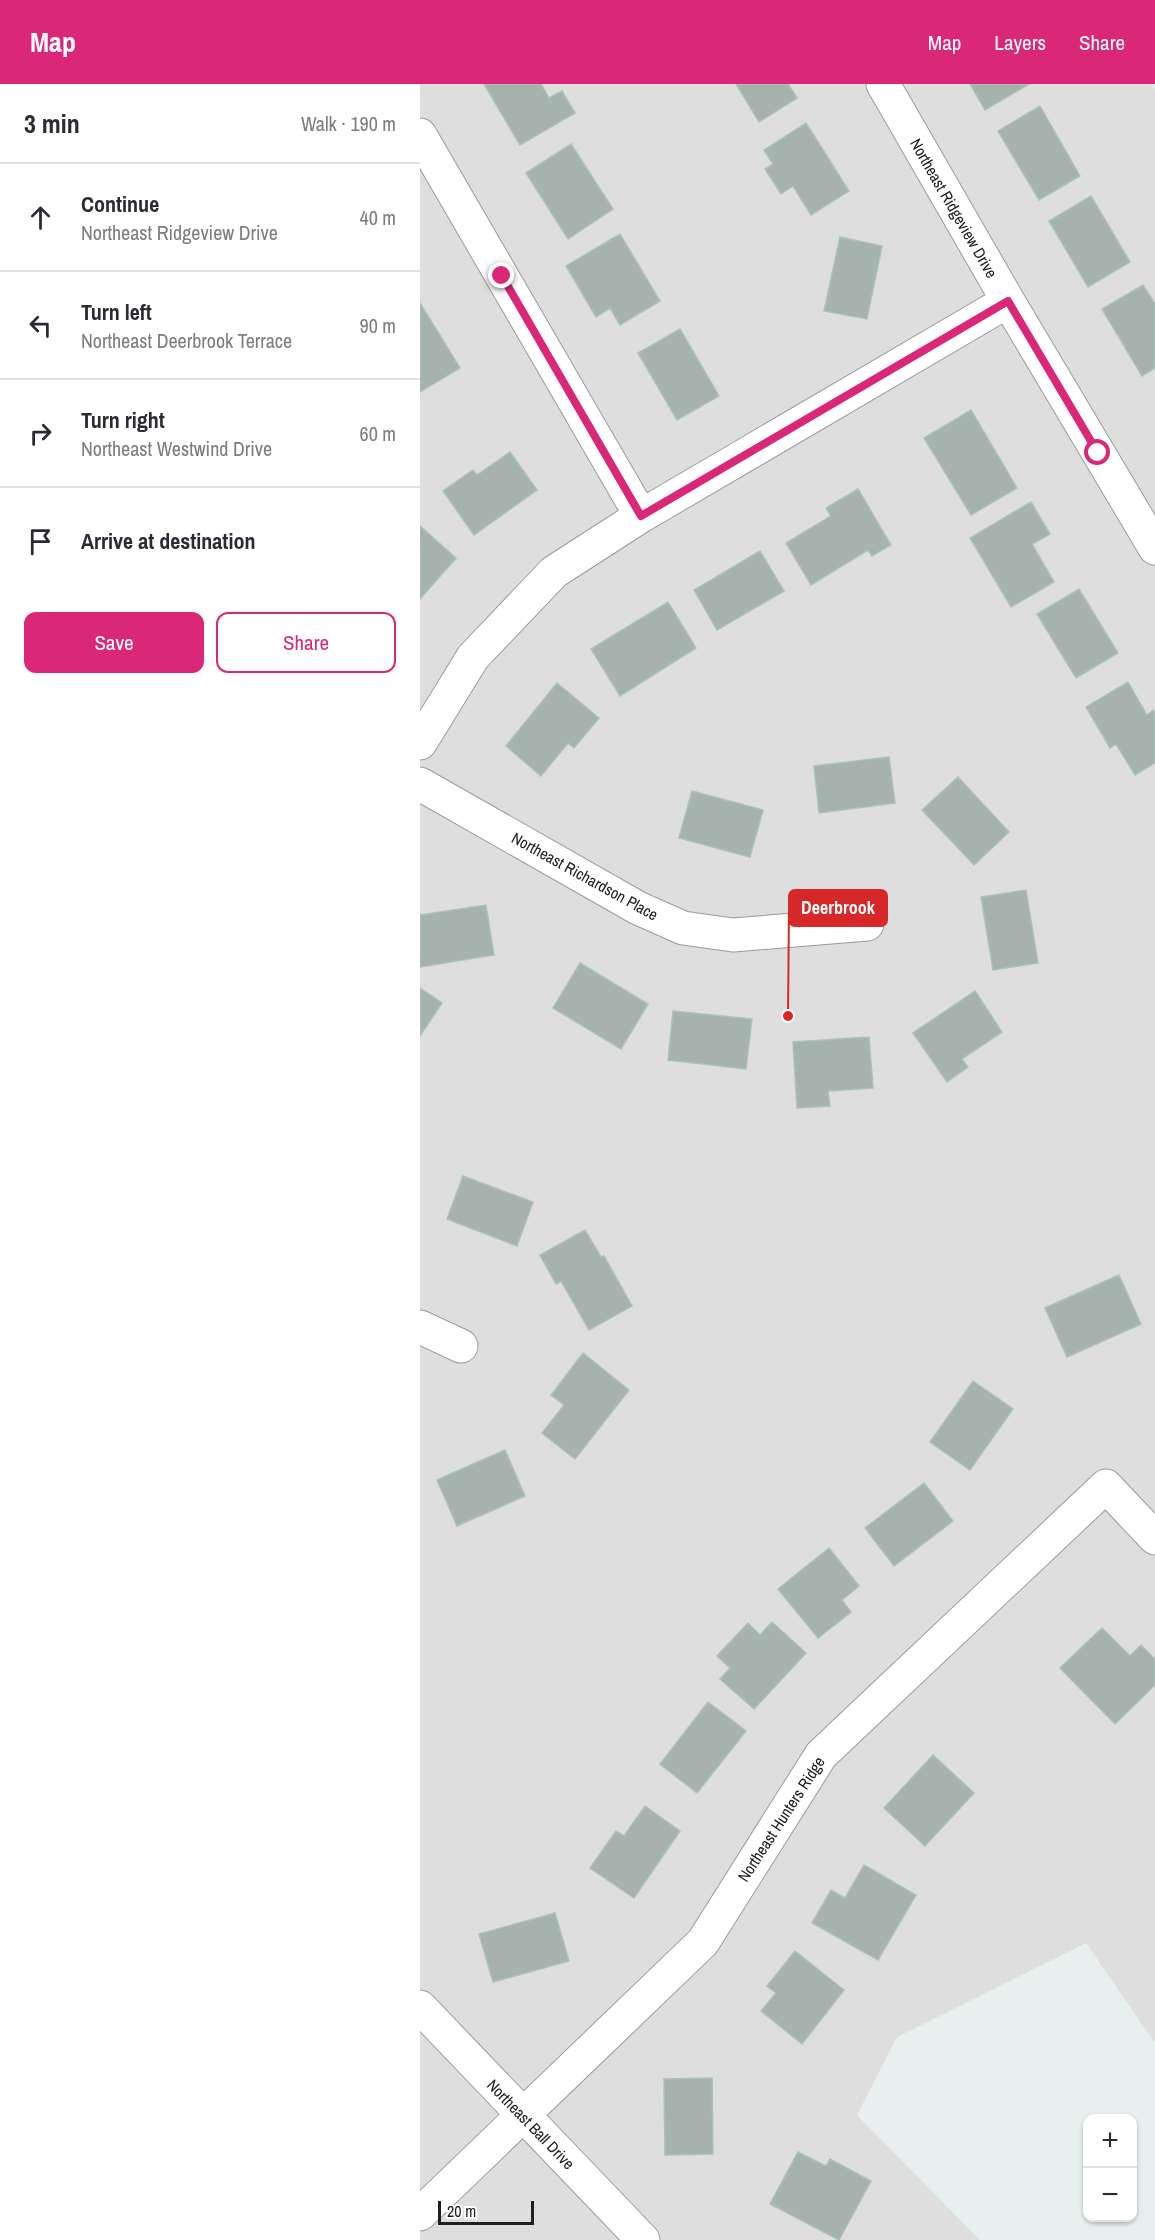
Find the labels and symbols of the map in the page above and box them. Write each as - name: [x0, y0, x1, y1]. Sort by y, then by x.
- street label: Northeast Ridgeview Drive: [905, 134, 1003, 282]
- route end: [488, 262, 514, 288]
- route start: [1084, 439, 1110, 465]
- street label: Northeast Richardson Place: [508, 827, 662, 925]
- callout: Deerbrook: [789, 890, 887, 926]
- text: Deerbrook: [801, 895, 876, 920]
- street label: Northeast Hunters Ridge: [732, 1752, 830, 1886]
- street label: Northeast Ball Drive: [482, 2074, 580, 2174]
- scale bar: [438, 2198, 534, 2226]

